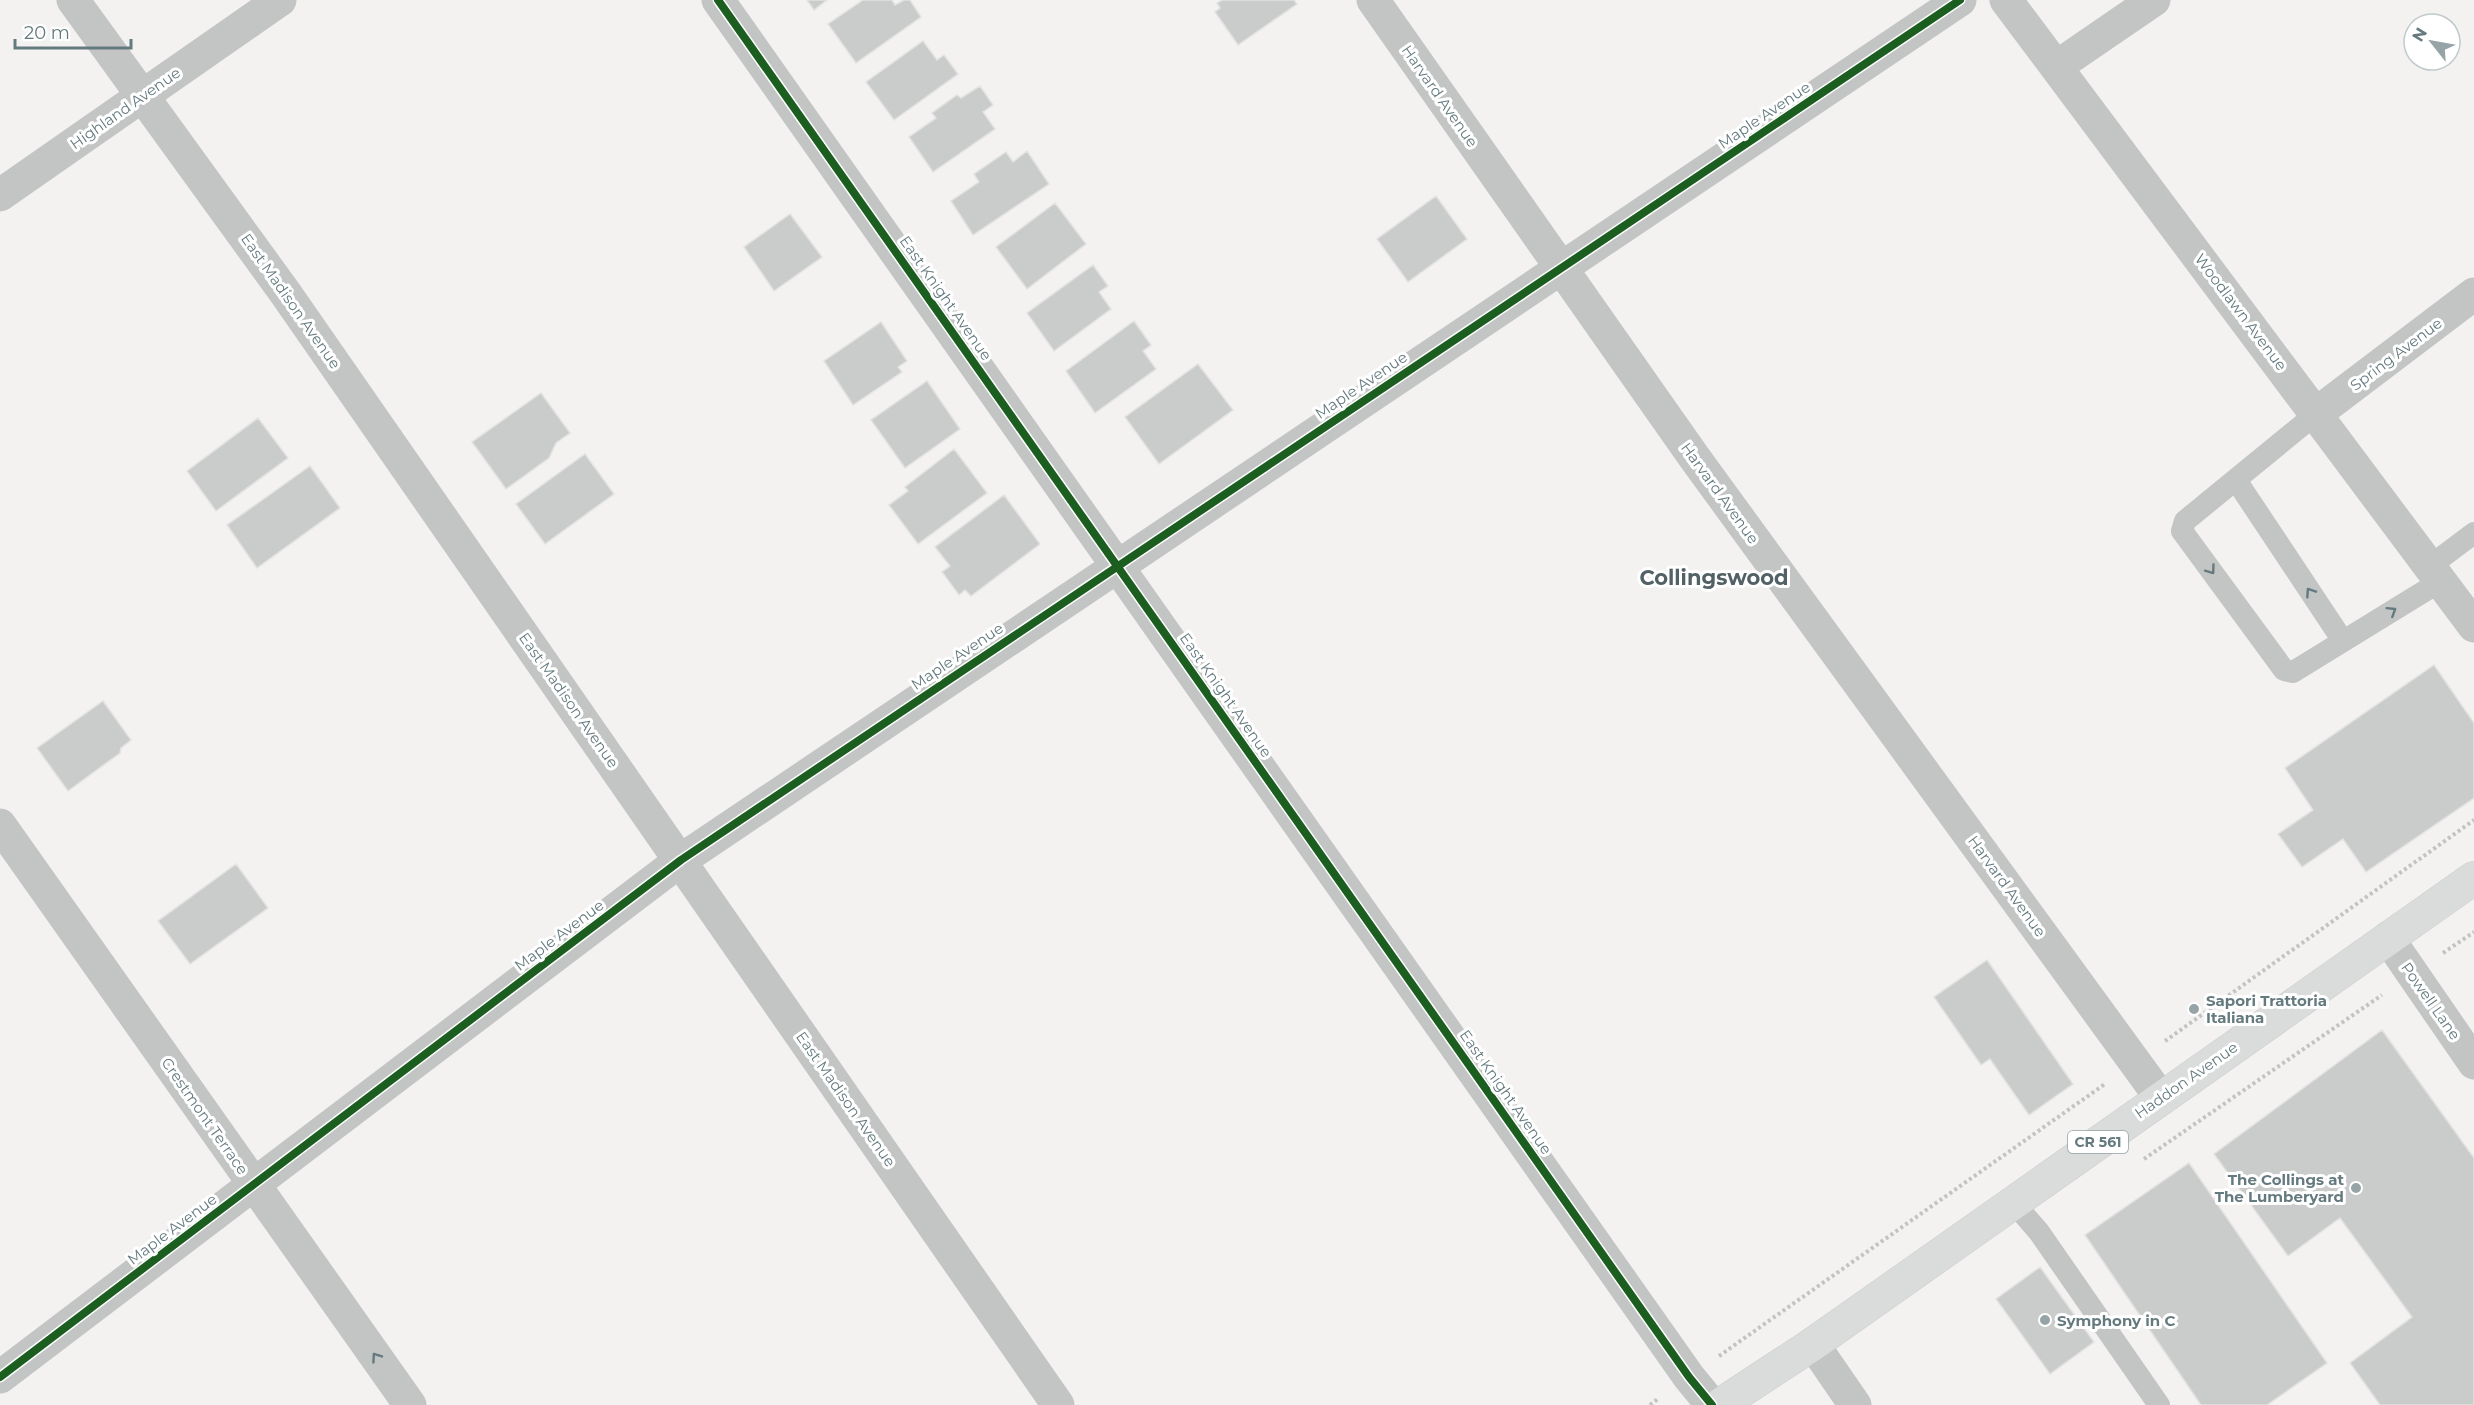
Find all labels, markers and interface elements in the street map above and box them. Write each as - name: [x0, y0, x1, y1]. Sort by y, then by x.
- scale bar: [15, 12, 130, 50]
- north arrow: [2402, 12, 2462, 72]
- text: 20 m: [24, 22, 70, 44]
- text: N: [2408, 24, 2431, 45]
- street label: Harvard Avenue: [1398, 41, 1482, 151]
- street label: Highland Avenue: [66, 63, 184, 153]
- street label: Maple Avenue: [1714, 77, 1814, 153]
- street label: East Madison Avenue: [237, 230, 345, 372]
- street label: East Knight Avenue: [896, 232, 996, 364]
- street label: Woodlawn Avenue: [2191, 250, 2291, 374]
- street label: Spring Avenue: [2346, 313, 2446, 395]
- street label: Maple Avenue: [1311, 347, 1411, 423]
- street label: Harvard Avenue: [1677, 439, 1763, 547]
- one-way arrow: [2204, 564, 2215, 575]
- district label: Collingswood: [1639, 565, 1789, 590]
- one-way arrow: [2306, 588, 2318, 598]
- one-way arrow: [2386, 606, 2396, 618]
- street label: Maple Avenue: [907, 618, 1007, 694]
- street label: East Madison Avenue: [515, 629, 623, 771]
- street label: East Knight Avenue: [1176, 629, 1276, 761]
- street label: Harvard Avenue: [1964, 832, 2050, 940]
- street label: Maple Avenue: [511, 895, 607, 975]
- street label: Powell Lane: [2397, 958, 2465, 1044]
- place label: Sapori Trattoria Italiana: [2206, 991, 2327, 1027]
- marker: Sapori Trattoria Italiana: [2187, 1002, 2201, 1016]
- street label: East Knight Avenue: [1456, 1026, 1556, 1158]
- street label: East Madison Avenue: [792, 1028, 900, 1170]
- street label: Haddon Avenue: [2131, 1037, 2241, 1123]
- street label: Crestmont Terrace: [157, 1054, 253, 1178]
- road number: CR 561: [2068, 1131, 2128, 1153]
- place label: The Collings at The Lumberyard: [2215, 1170, 2344, 1206]
- marker: The Collings at The Lumberyard: [2349, 1181, 2363, 1195]
- street label: Maple Avenue: [124, 1189, 220, 1269]
- place label: Symphony in C: [2057, 1311, 2175, 1330]
- marker: Symphony in C: [2038, 1313, 2052, 1327]
- one-way arrow: [372, 1353, 383, 1364]

